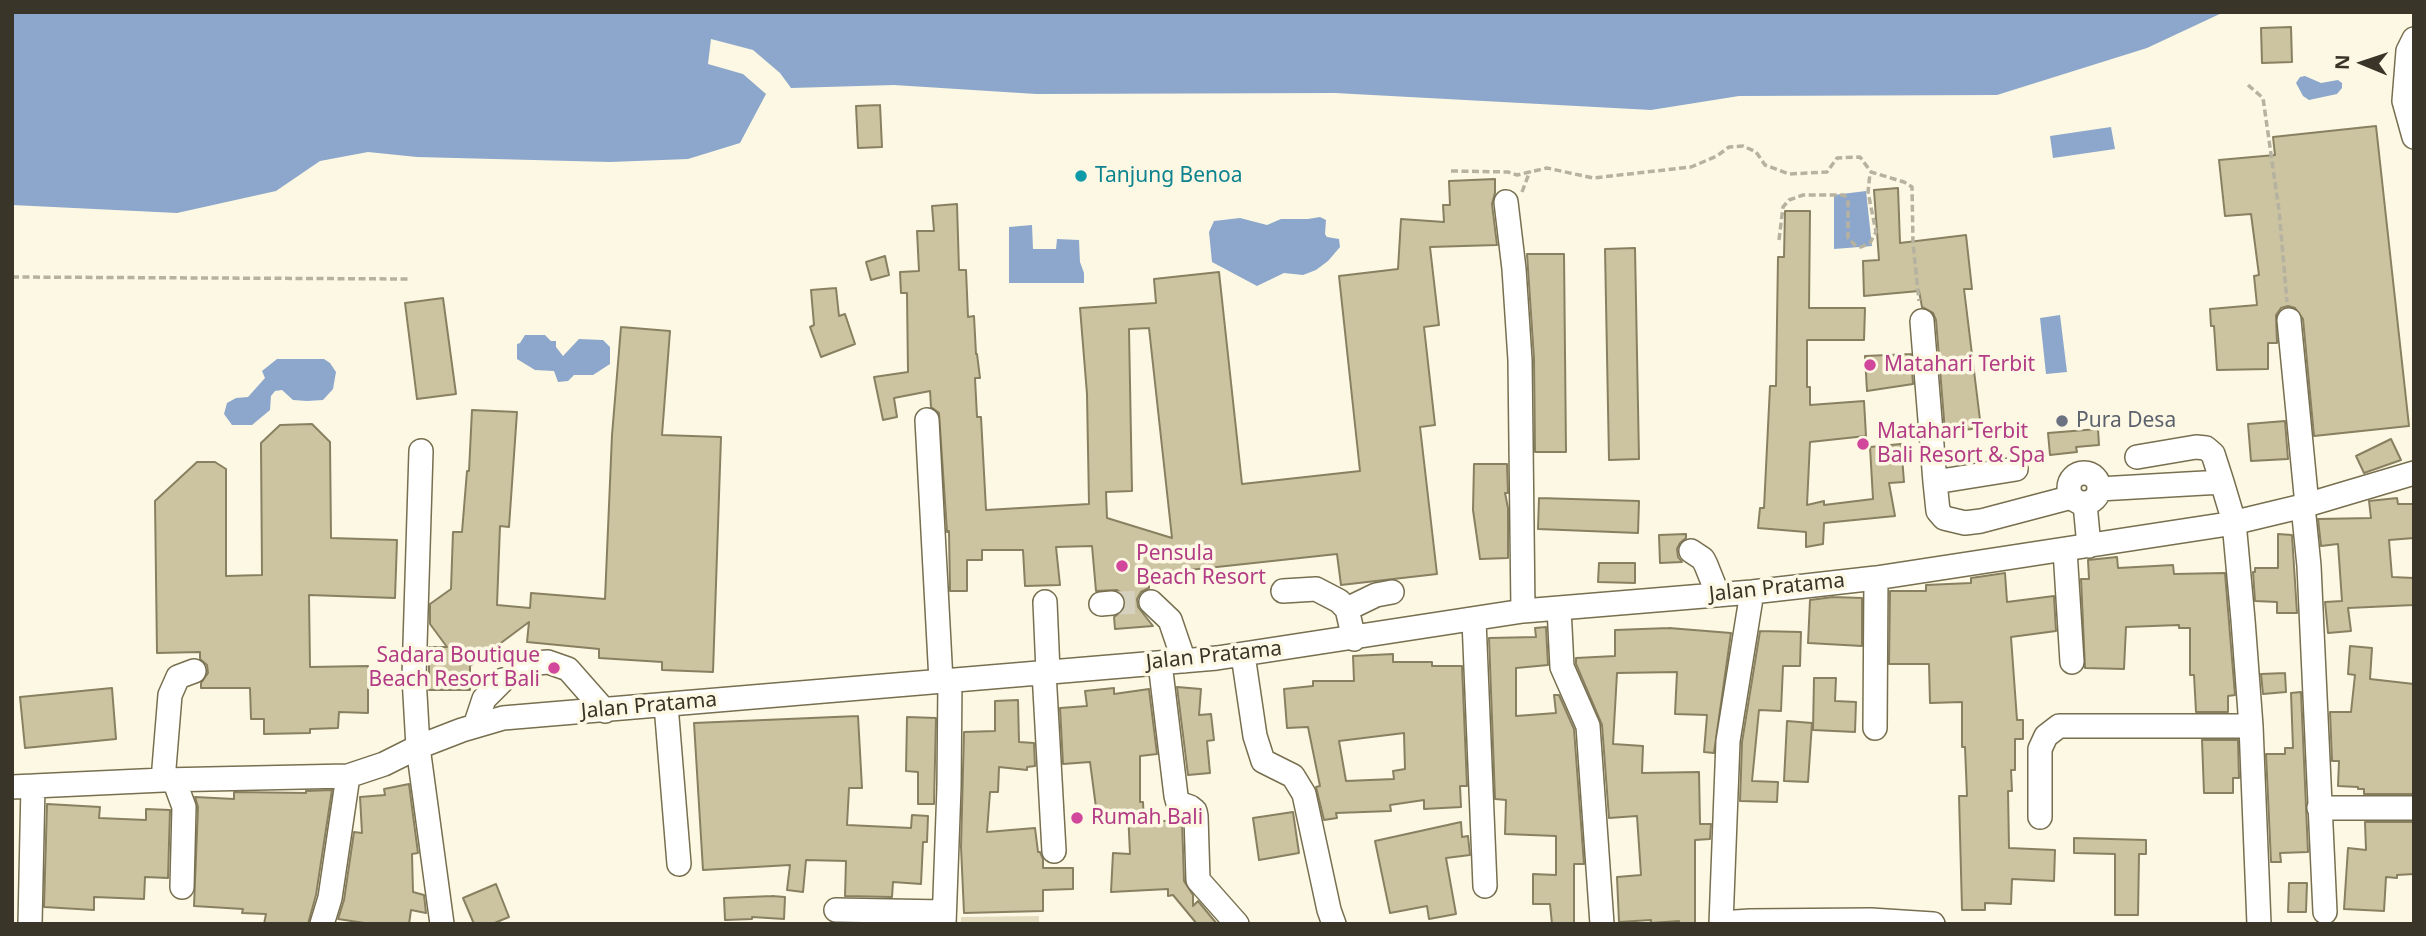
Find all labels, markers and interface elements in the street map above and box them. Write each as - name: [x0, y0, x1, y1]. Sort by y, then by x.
- north arrow: [2328, 28, 2398, 98]
- text: N: [2329, 54, 2355, 70]
- place label: Tanjung Benoa: [1095, 163, 1242, 189]
- marker: Tanjung Benoa: [1073, 168, 1089, 184]
- place label: Matahari Terbit: [1884, 352, 2035, 378]
- marker: Matahari Terbit: [1862, 357, 1878, 373]
- place label: Pura Desa: [2076, 408, 2176, 434]
- marker: Pura Desa: [2054, 413, 2070, 429]
- place label: Matahari Terbit Bali Resort & Spa: [1877, 419, 2045, 469]
- marker: Matahari Terbit Bali Resort & Spa: [1855, 436, 1871, 452]
- place label: Pensula Beach Resort: [1136, 541, 1266, 591]
- marker: Pensula Beach Resort: [1114, 558, 1130, 574]
- street label: Jalan Pratama: [1708, 568, 1846, 608]
- street label: Jalan Pratama: [1145, 636, 1283, 676]
- place label: Sadara Boutique Beach Resort Bali: [369, 643, 540, 693]
- marker: Sadara Boutique Beach Resort Bali: [546, 660, 562, 676]
- street label: Jalan Pratama: [580, 687, 718, 725]
- place label: Rumah Bali: [1091, 805, 1203, 831]
- marker: Rumah Bali: [1069, 810, 1085, 826]

